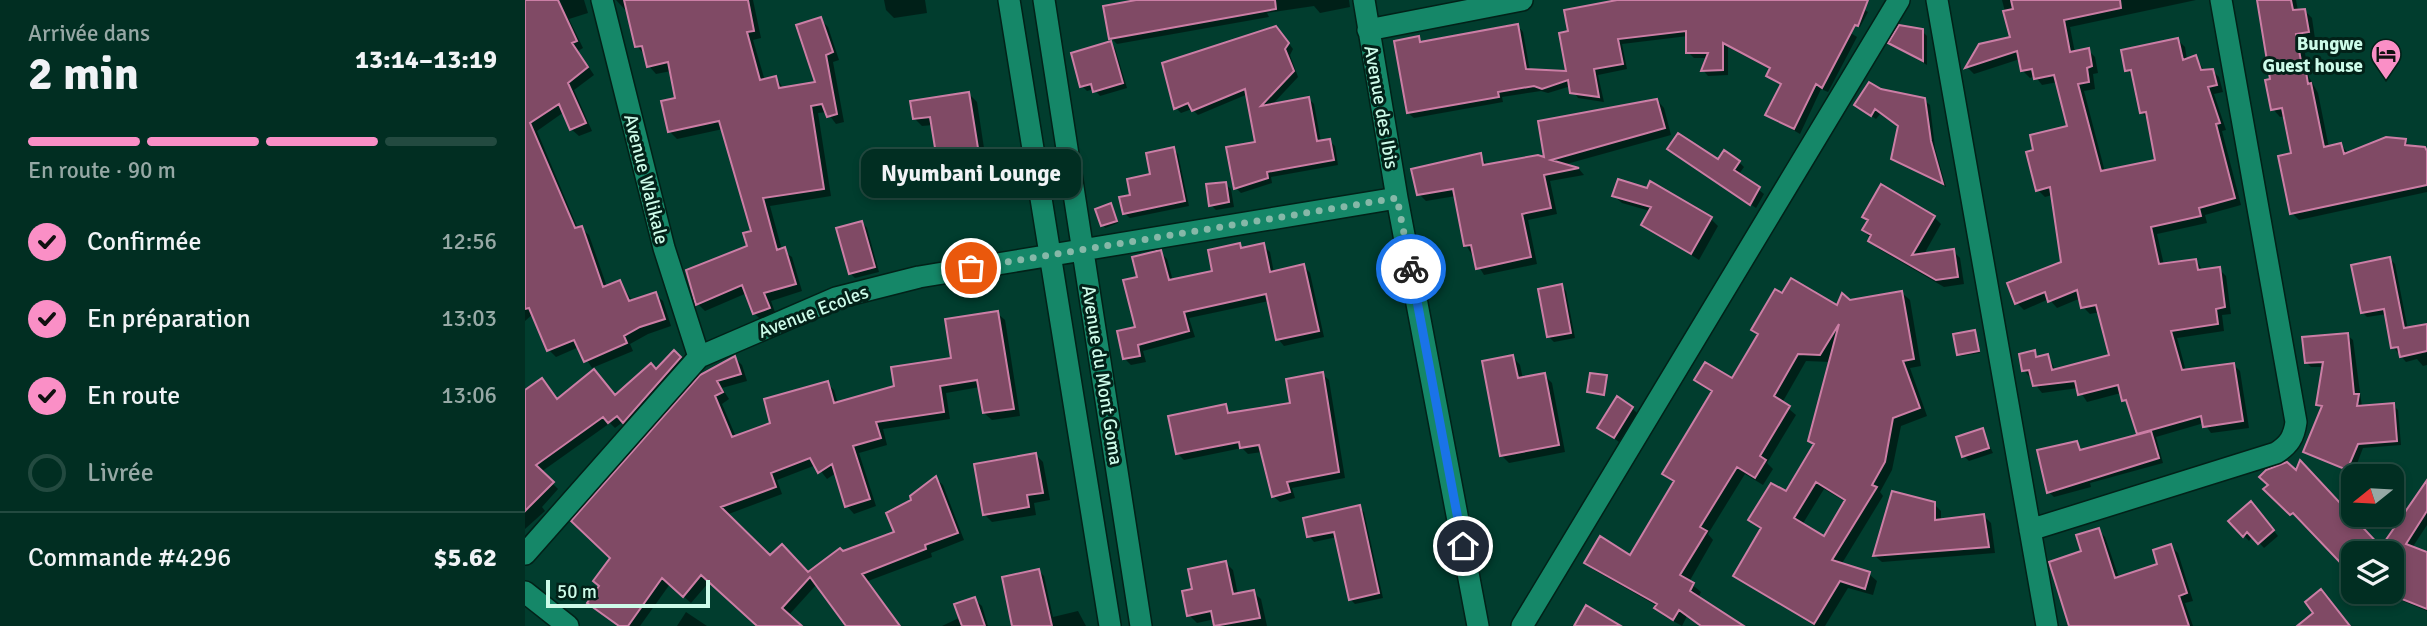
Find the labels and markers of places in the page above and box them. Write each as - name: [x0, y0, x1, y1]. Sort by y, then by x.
- place label: Bungwe Guest house: [2263, 32, 2363, 78]
- hotel icon: Bungwe Guest house: [2369, 37, 2403, 81]
- callout: Nyumbani Lounge: [861, 149, 1081, 198]
- pin: [941, 238, 1001, 298]
- pin: [1433, 516, 1493, 576]

